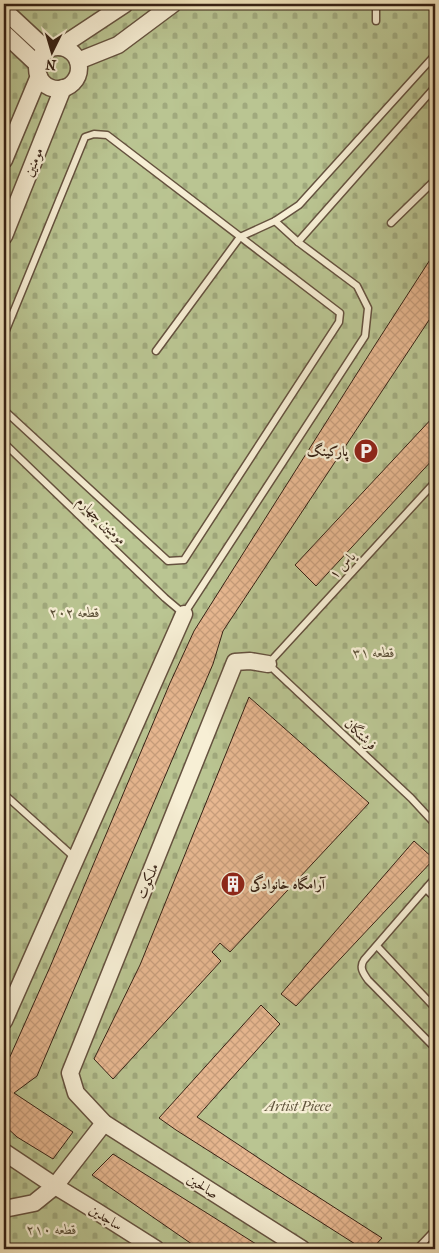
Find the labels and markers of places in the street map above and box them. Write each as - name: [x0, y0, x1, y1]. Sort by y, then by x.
- parking icon: پارکینگ: [353, 438, 379, 464]
- place label: پارکینگ: [307, 442, 349, 462]
- building icon: آرامگاه خانوادگی: [220, 871, 246, 897]
- place label: آرامگاه خانوادگی: [249, 873, 327, 893]

